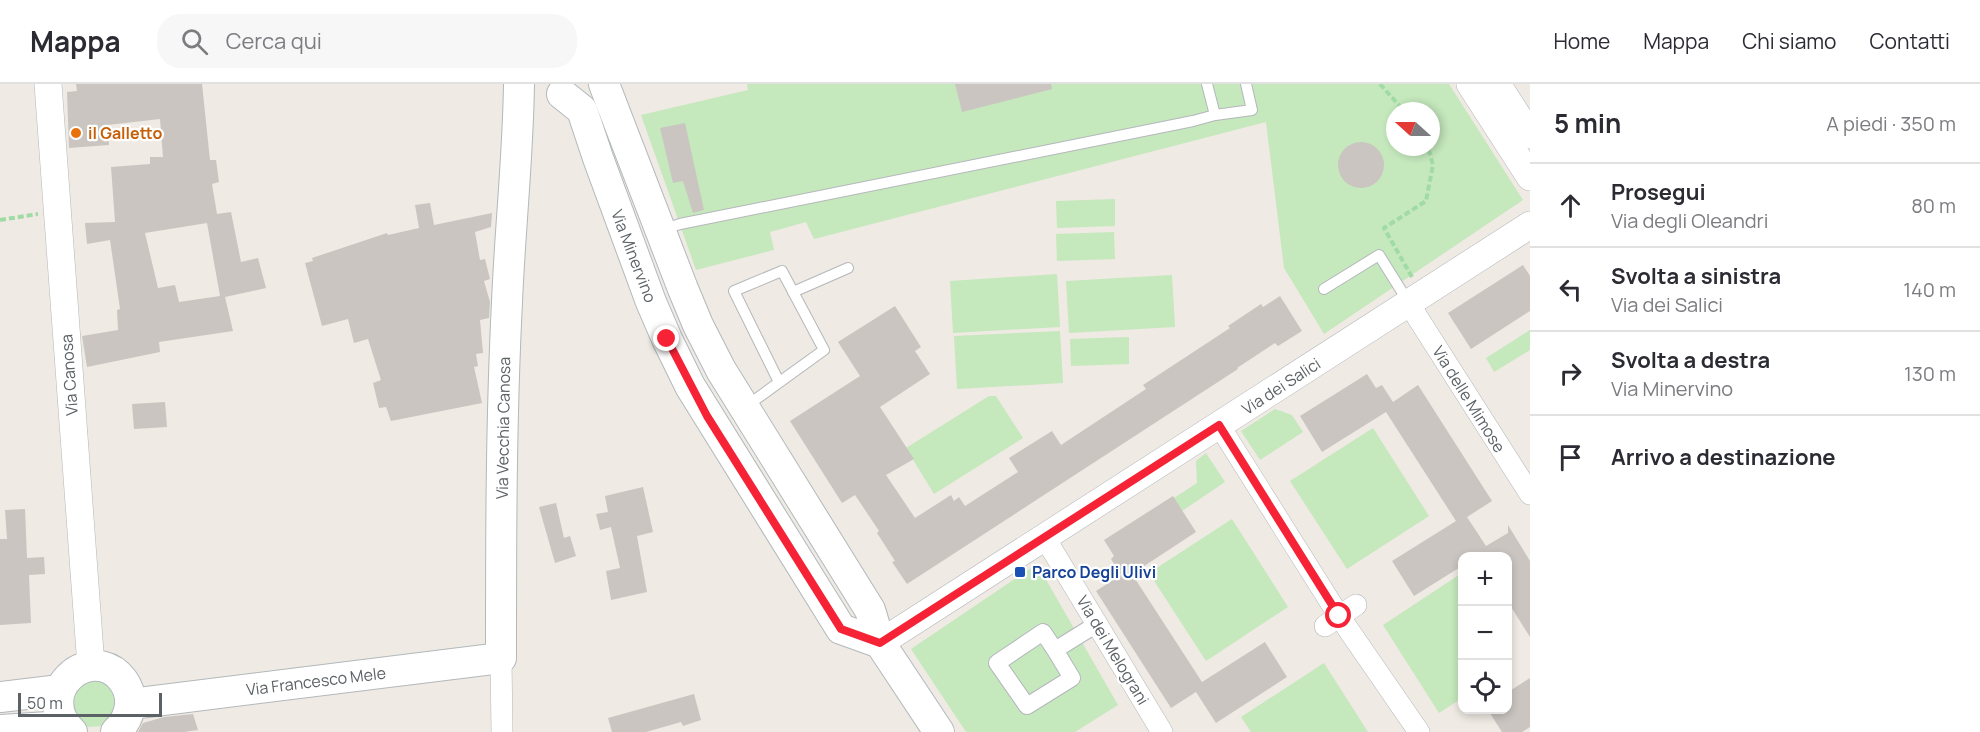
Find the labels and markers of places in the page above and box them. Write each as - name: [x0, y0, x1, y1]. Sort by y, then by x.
- place label: il Galletto: [88, 122, 163, 144]
- marker: il Galletto: [69, 126, 83, 140]
- place label: Parco Degli Ulivi: [1032, 561, 1156, 583]
- marker: Parco Degli Ulivi: [1013, 565, 1027, 579]

